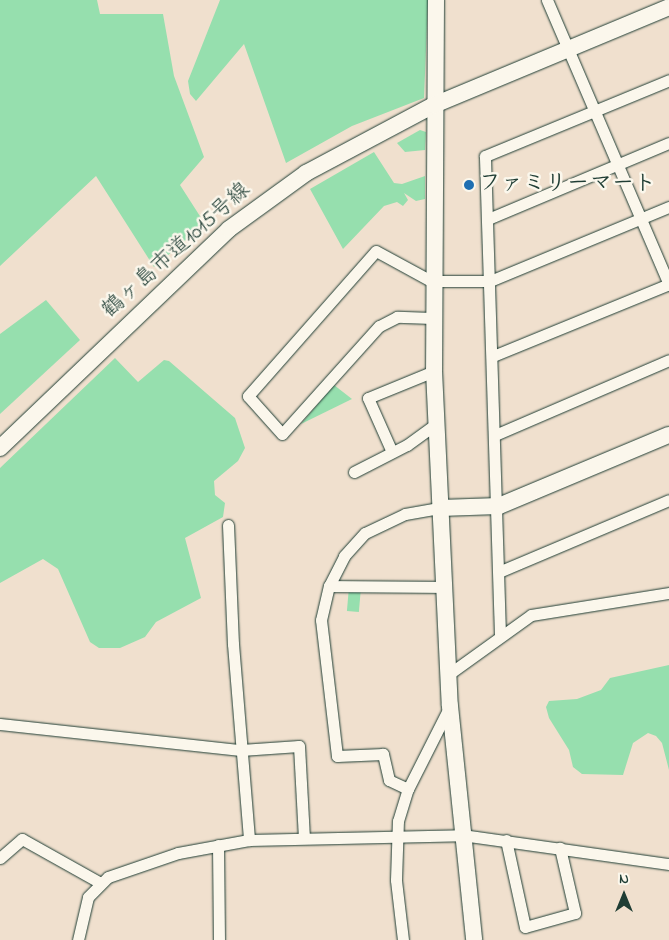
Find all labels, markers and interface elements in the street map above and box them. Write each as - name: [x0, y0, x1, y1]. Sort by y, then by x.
- place label: ファミリーマート: [479, 172, 655, 198]
- street label: 鶴ヶ島市道1015号線: [98, 178, 256, 324]
- marker: ファミリーマート: [463, 179, 475, 191]
- text: N: [619, 869, 629, 890]
- north arrow: [599, 870, 649, 920]

